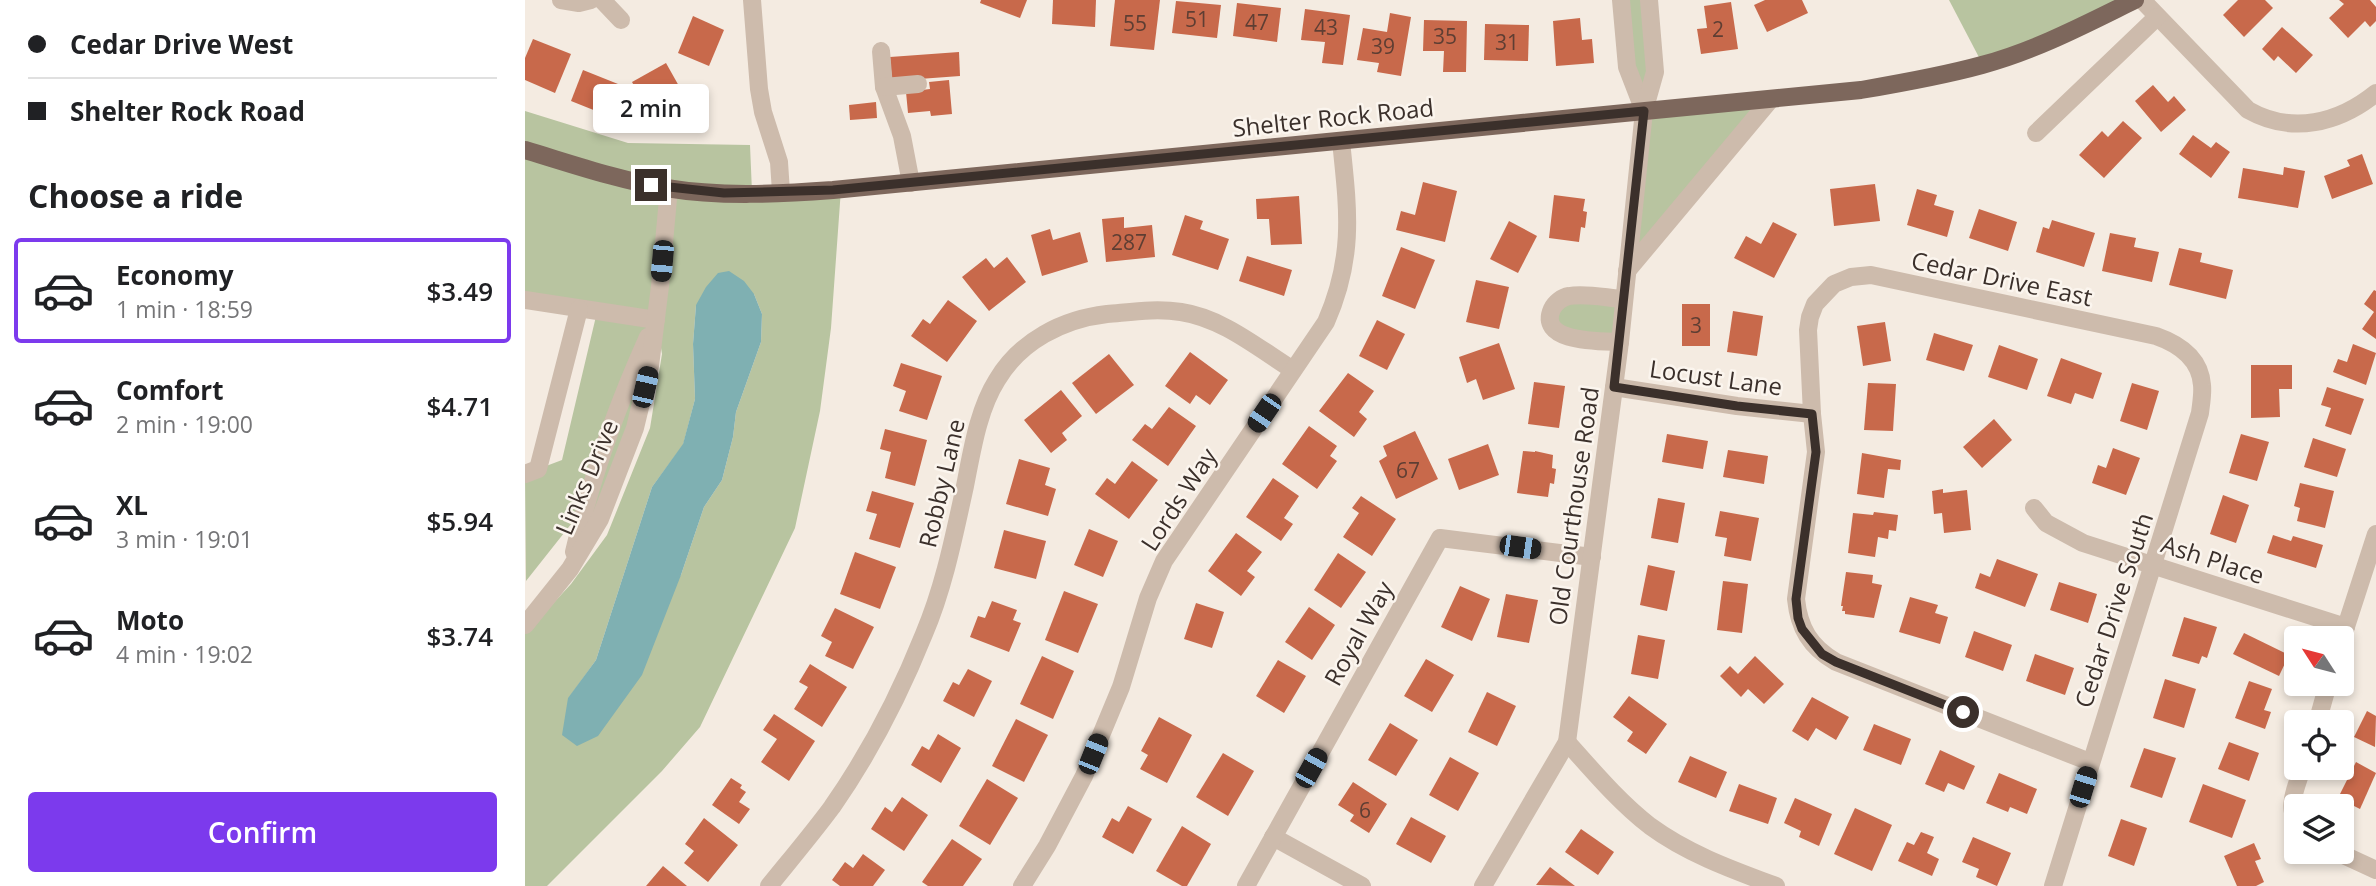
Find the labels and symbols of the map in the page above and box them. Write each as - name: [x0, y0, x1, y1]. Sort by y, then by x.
- house number: 51: [1185, 5, 1209, 33]
- house number: 47: [1245, 8, 1269, 36]
- house number: 55: [1123, 9, 1147, 37]
- house number: 43: [1314, 13, 1338, 41]
- house number: 2: [1712, 15, 1724, 43]
- house number: 35: [1433, 22, 1457, 50]
- house number: 31: [1495, 28, 1519, 56]
- house number: 39: [1371, 32, 1395, 60]
- callout: 2 min: [593, 83, 709, 132]
- street label: Shelter Rock Road: [1231, 90, 1435, 144]
- route end: [635, 169, 667, 201]
- house number: 287: [1111, 228, 1147, 256]
- car: [650, 239, 675, 283]
- street label: Cedar Drive East: [1908, 243, 2096, 313]
- house number: 3: [1690, 311, 1702, 339]
- street label: Locust Lane: [1648, 351, 1784, 403]
- car: [631, 364, 660, 410]
- street label: Old Courthouse Road: [1540, 385, 1606, 627]
- car: [1244, 390, 1285, 436]
- street label: Links Drive: [547, 414, 625, 540]
- street label: Robby Lane: [910, 415, 972, 551]
- street label: Lords Way: [1132, 440, 1224, 557]
- house number: 67: [1396, 456, 1420, 484]
- street label: Cedar Drive South: [2066, 508, 2160, 712]
- street label: Ash Place: [2157, 527, 2269, 591]
- car: [1498, 534, 1543, 560]
- street label: Royal Way: [1316, 574, 1401, 691]
- north arrow: [2284, 626, 2354, 696]
- route start: [1947, 696, 1979, 728]
- car: [1076, 731, 1111, 777]
- car: [1292, 745, 1331, 791]
- car: [2067, 764, 2100, 810]
- house number: 6: [1359, 796, 1371, 824]

